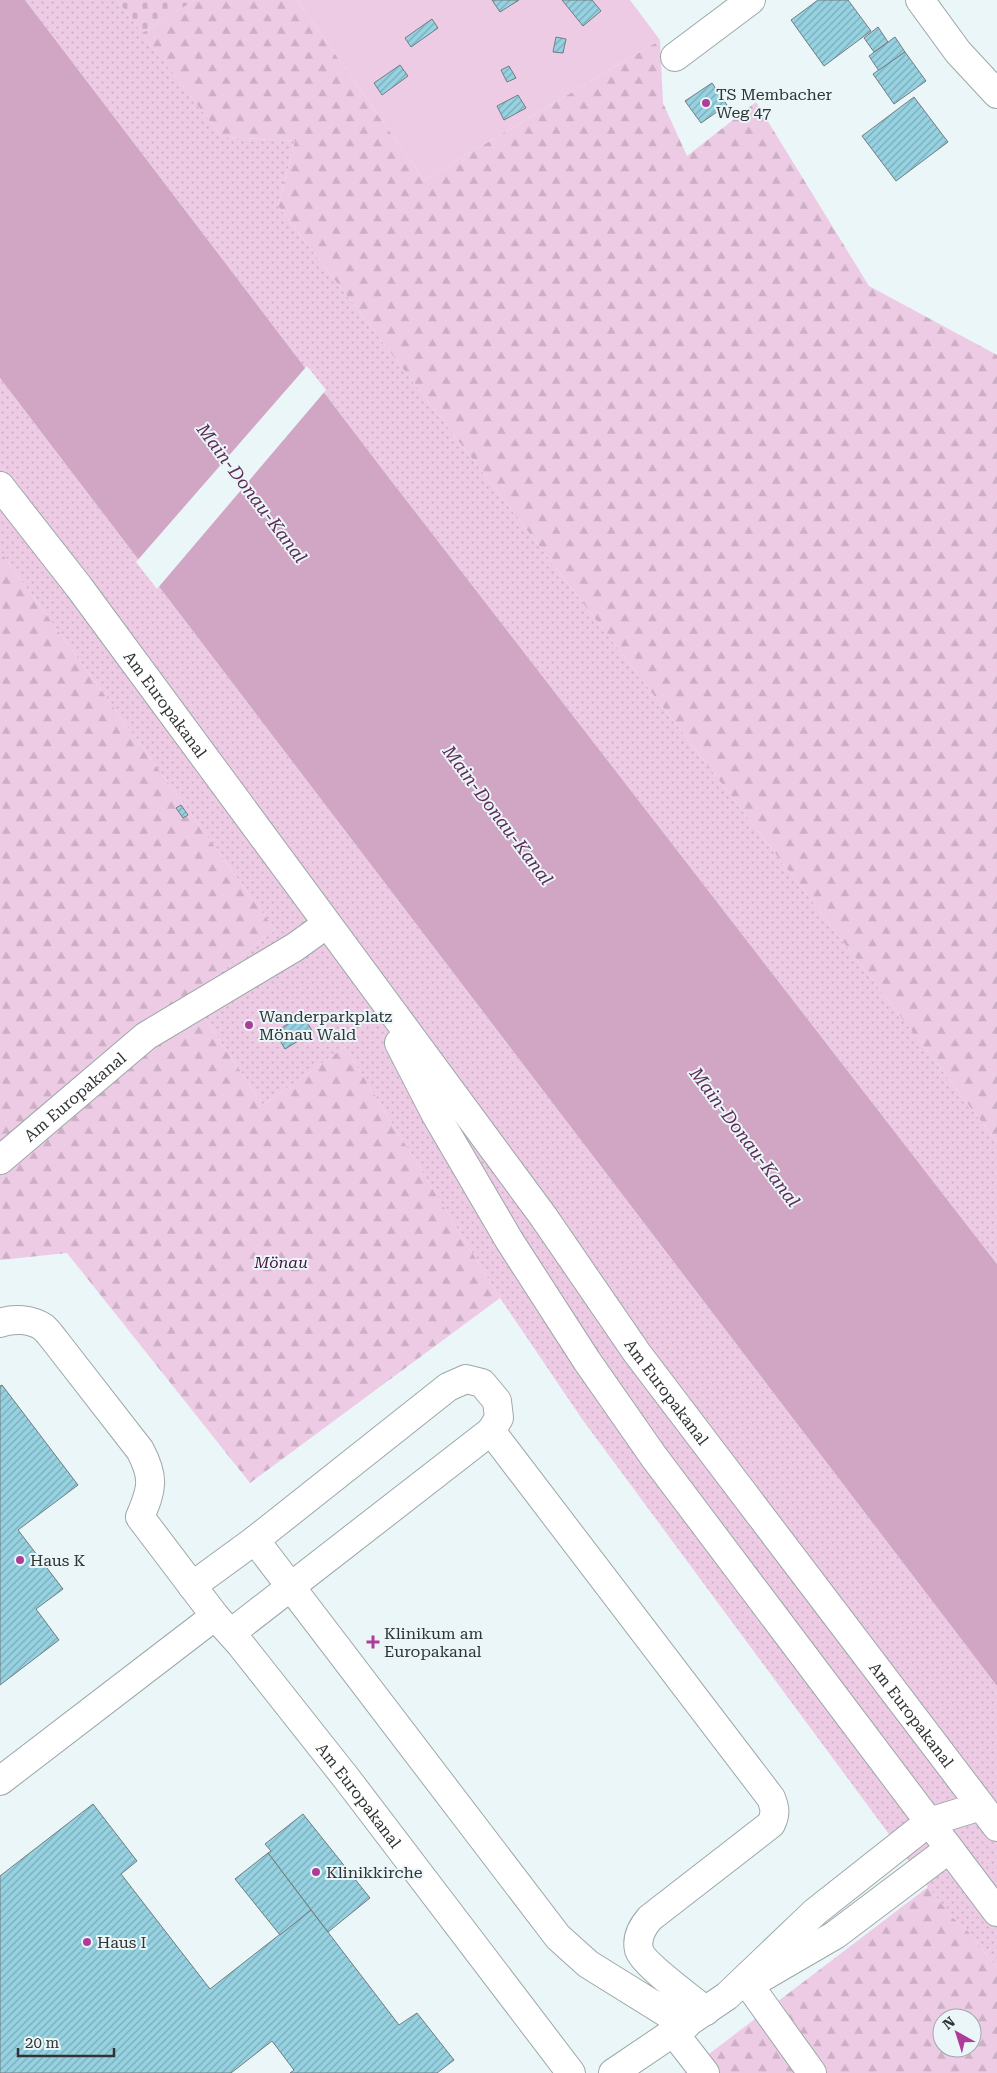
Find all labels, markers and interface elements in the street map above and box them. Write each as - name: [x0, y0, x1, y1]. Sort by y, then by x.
- place label: TS Membacher Weg 47: [716, 85, 833, 122]
- marker: TS Membacher Weg 47: [700, 97, 712, 109]
- water label: Main-Donau-Kanal: [192, 418, 311, 567]
- street label: Am Europakanal: [120, 647, 211, 761]
- water label: Main-Donau-Kanal: [438, 740, 557, 889]
- place label: Wanderparkplatz Mönau Wald: [259, 1007, 393, 1044]
- marker: Wanderparkplatz Mönau Wald: [243, 1019, 255, 1031]
- street label: Am Europakanal: [20, 1048, 129, 1145]
- water label: Main-Donau-Kanal: [685, 1062, 804, 1211]
- park label: Mönau: [253, 1253, 308, 1272]
- street label: Am Europakanal: [621, 1335, 713, 1449]
- place label: Haus K: [30, 1551, 85, 1570]
- marker: Haus K: [14, 1554, 26, 1566]
- place label: Klinikum am Europakanal: [384, 1624, 483, 1661]
- marker: Klinikum am Europakanal: [366, 1635, 380, 1649]
- street label: Am Europakanal: [865, 1658, 958, 1771]
- street label: Am Europakanal: [312, 1739, 405, 1852]
- place label: Klinikkirche: [326, 1863, 423, 1882]
- marker: Klinikkirche: [310, 1866, 322, 1878]
- place label: Haus I: [97, 1933, 146, 1952]
- marker: Haus I: [81, 1936, 93, 1948]
- north arrow: [932, 2008, 982, 2058]
- text: N: [940, 2013, 958, 2033]
- scale bar: [18, 2026, 114, 2058]
- text: 20 m: [25, 2034, 60, 2052]

